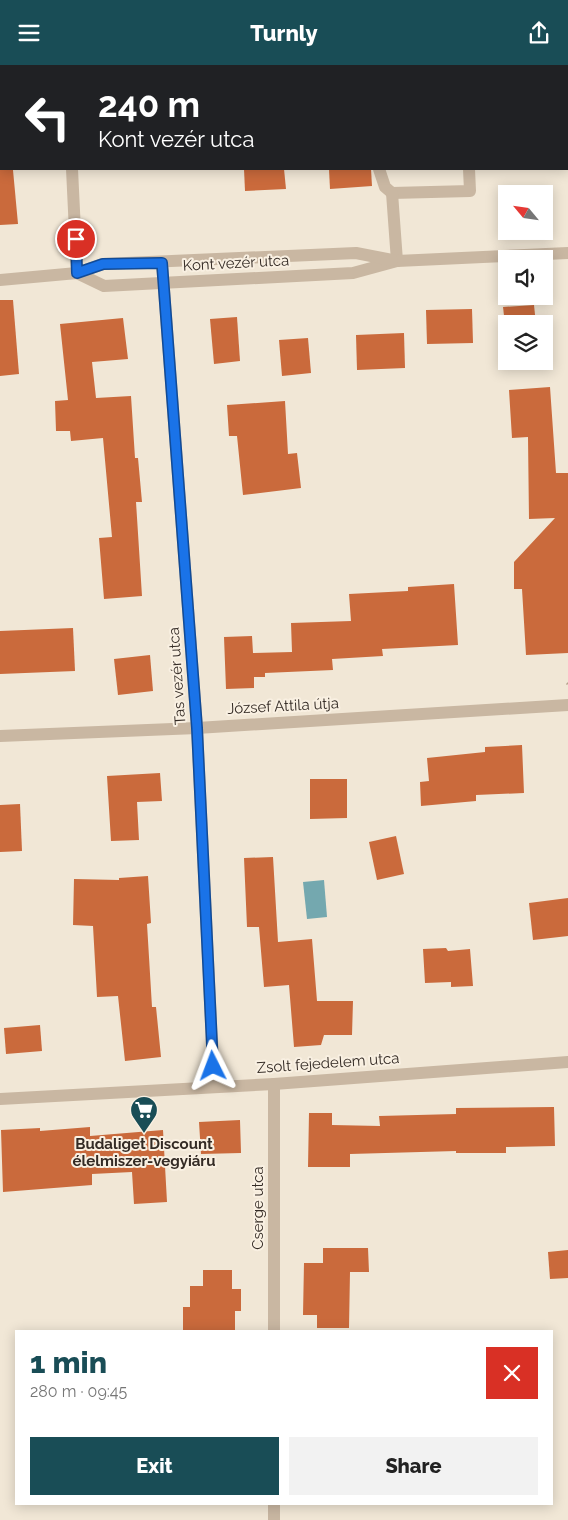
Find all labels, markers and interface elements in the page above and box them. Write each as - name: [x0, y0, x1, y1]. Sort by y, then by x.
- icon: menu: [15, 19, 43, 47]
- icon: share: [525, 19, 553, 47]
- text: Turnly: [250, 20, 318, 46]
- text: 240 m: [98, 84, 200, 125]
- icon: left: [15, 85, 80, 150]
- text: Kont vezér utca: [98, 126, 254, 152]
- north arrow: [498, 185, 552, 240]
- map controls: [498, 185, 553, 370]
- pin: [55, 218, 97, 260]
- icon: arrive: [62, 225, 90, 253]
- button: sound: [498, 250, 553, 305]
- street label: Kont vezér utca: [182, 251, 290, 275]
- button: layers: [498, 315, 553, 370]
- street label: Tas vezér utca: [165, 627, 189, 725]
- street label: József Attila útja: [227, 694, 339, 718]
- position arrow: [186, 1039, 238, 1091]
- street label: Zsolt fejedelem utca: [256, 1049, 400, 1077]
- supermarket icon: Budaliget Discount élelmiszer-vegyiáru: [129, 1095, 159, 1134]
- place label: Budaliget Discount élelmiszer-vegyiáru: [73, 1135, 215, 1170]
- street label: Cserge utca: [249, 1166, 267, 1250]
- text: 1 min: [30, 1345, 107, 1380]
- button: close: [486, 1347, 538, 1399]
- text: 280 m · 09:45: [30, 1382, 127, 1401]
- button: Exit: [30, 1437, 279, 1495]
- button: Share: [289, 1437, 538, 1495]

